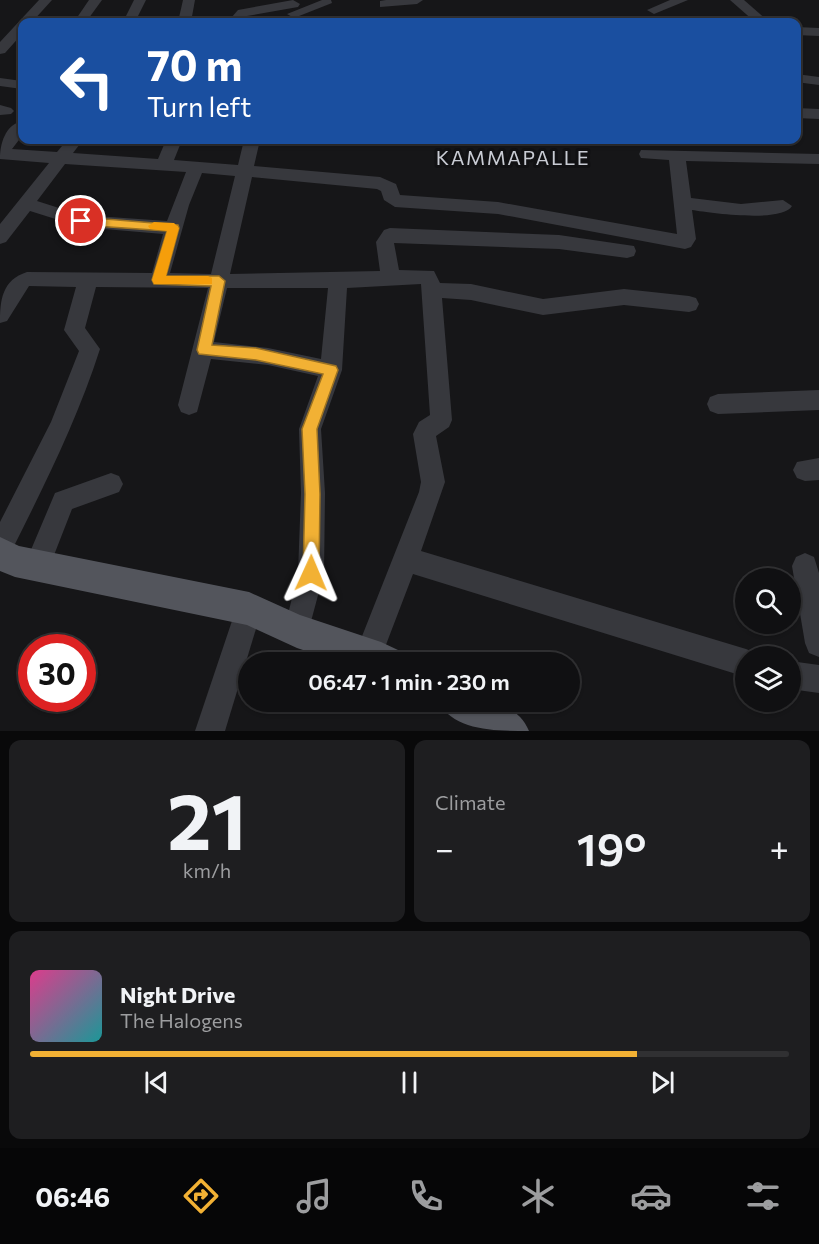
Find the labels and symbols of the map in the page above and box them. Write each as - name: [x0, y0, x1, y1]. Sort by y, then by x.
- district label: KAMMAPALLE: [436, 145, 590, 169]
- pin: [55, 195, 106, 246]
- position arrow: [279, 541, 343, 605]
- speed limit sign: 30: [18, 634, 96, 712]

